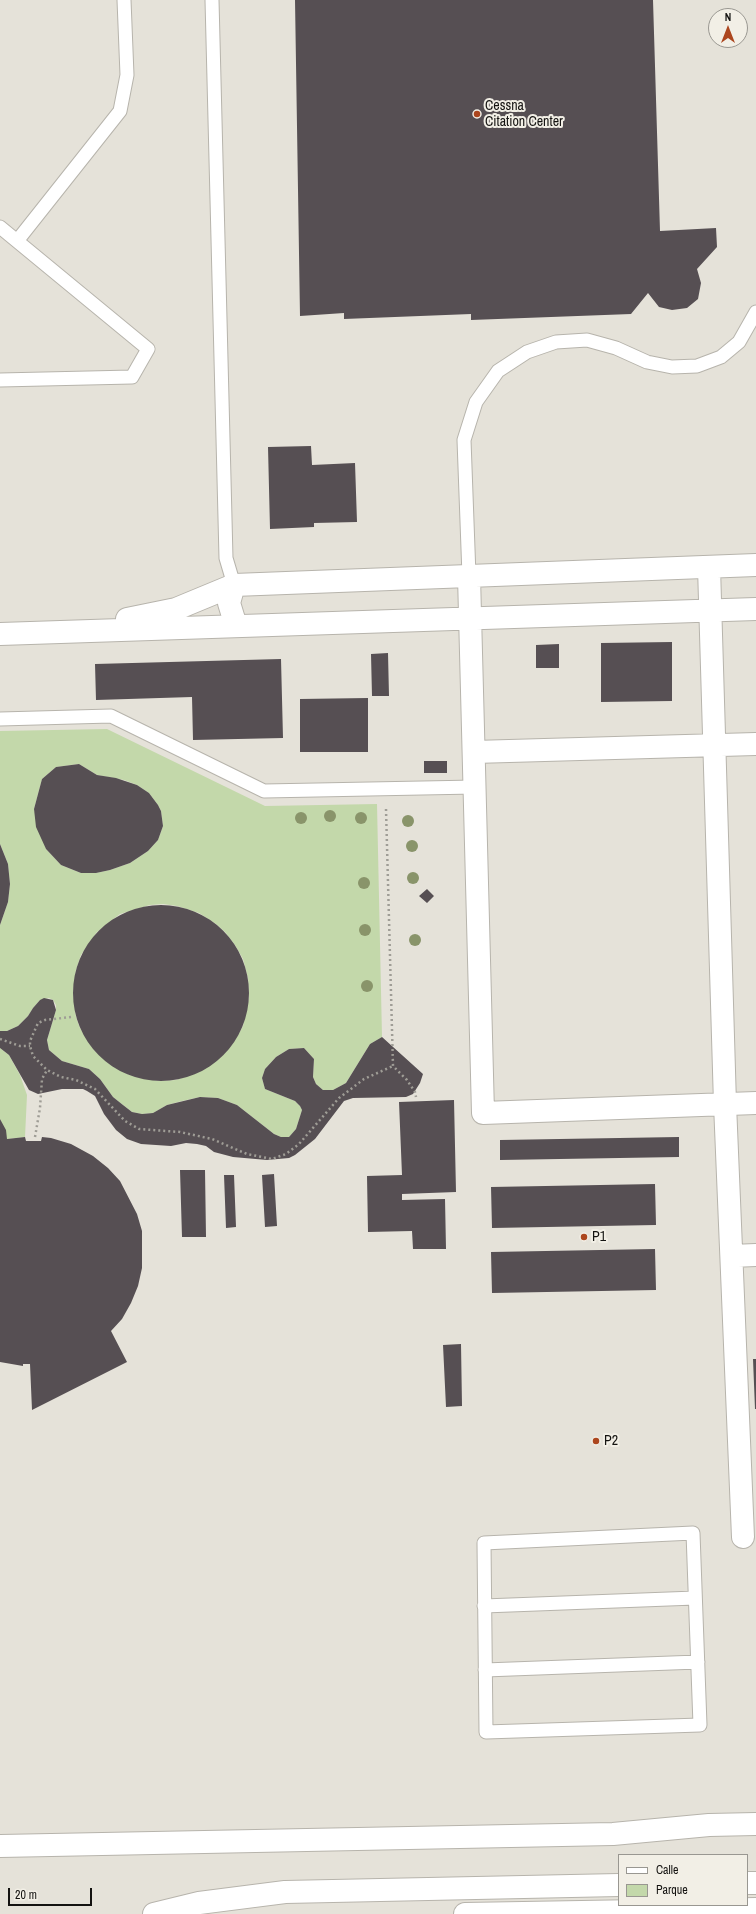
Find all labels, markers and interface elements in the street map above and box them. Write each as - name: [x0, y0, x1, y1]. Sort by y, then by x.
- north arrow: [708, 8, 748, 48]
- text: N: [725, 10, 731, 24]
- place label: Cessna Citation Center: [485, 98, 563, 130]
- marker: Cessna Citation Center: [472, 109, 482, 119]
- place label: P1: [592, 1229, 606, 1245]
- marker: P1: [579, 1232, 589, 1242]
- place label: P2: [604, 1433, 618, 1449]
- marker: P2: [591, 1436, 601, 1446]
- legend: [618, 1854, 748, 1906]
- text: Calle: [656, 1862, 678, 1878]
- scale bar: [10, 1880, 94, 1906]
- text: Parque: [656, 1882, 688, 1898]
- text: 20 m: [15, 1887, 37, 1903]

